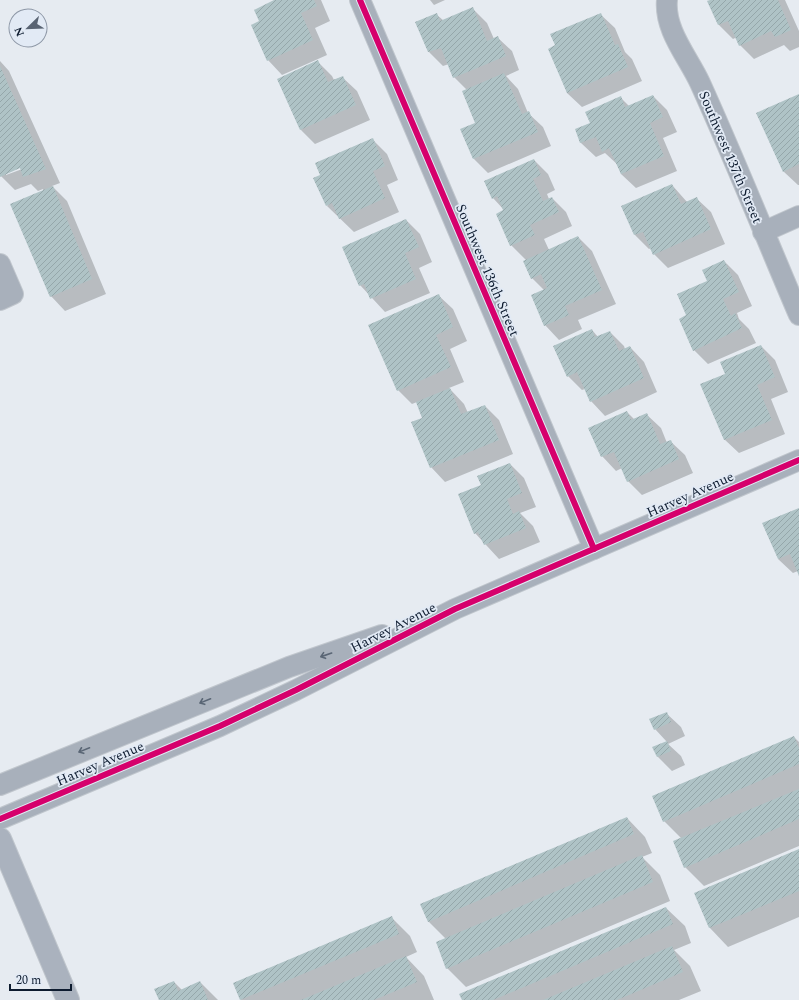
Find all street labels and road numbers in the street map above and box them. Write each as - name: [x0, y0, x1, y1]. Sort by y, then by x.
- street label: Southwest 137th Street: [693, 88, 768, 227]
- street label: Southwest 136th Street: [450, 201, 525, 340]
- street label: Harvey Avenue: [643, 466, 737, 523]
- street label: Harvey Avenue: [347, 597, 440, 658]
- street label: Harvey Avenue: [53, 735, 148, 791]

